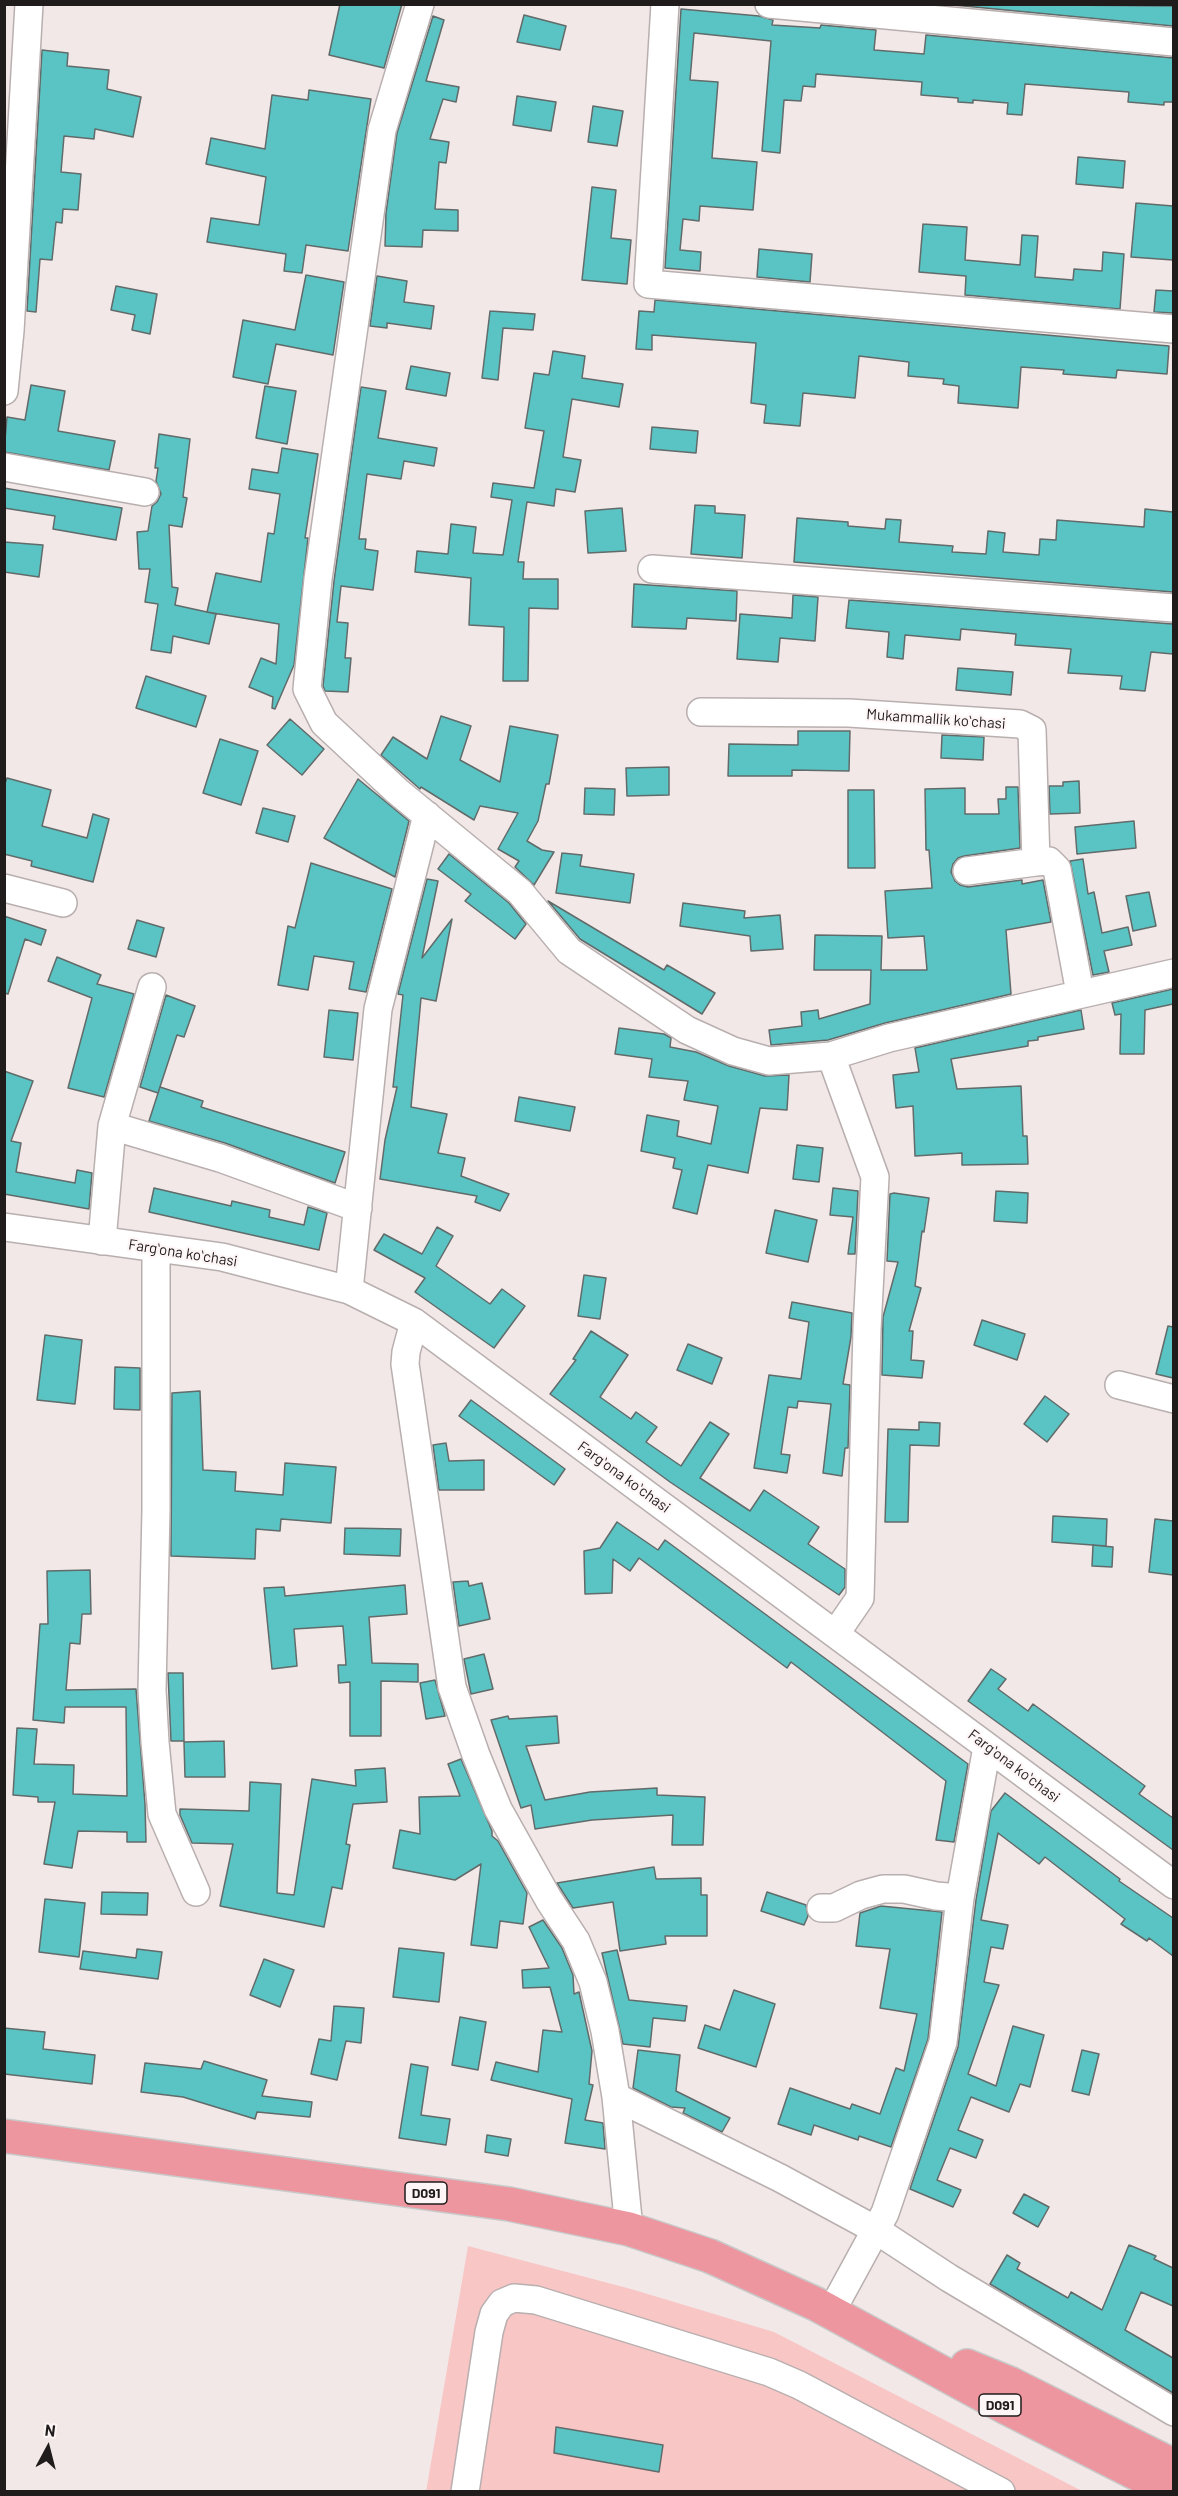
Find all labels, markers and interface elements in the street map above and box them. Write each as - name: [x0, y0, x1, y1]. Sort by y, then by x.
- street label: Mukammallik koʻchasi: [866, 705, 1006, 733]
- street label: Fargʻona koʻchasi: [127, 1235, 239, 1271]
- street label: Fargʻona koʻchasi: [574, 1437, 674, 1517]
- street label: Fargʻona koʻchasi: [965, 1726, 1063, 1806]
- road number: D091: [405, 2182, 447, 2204]
- road number: D091: [979, 2394, 1021, 2416]
- north arrow: [18, 2418, 78, 2478]
- text: N: [44, 2420, 57, 2440]

